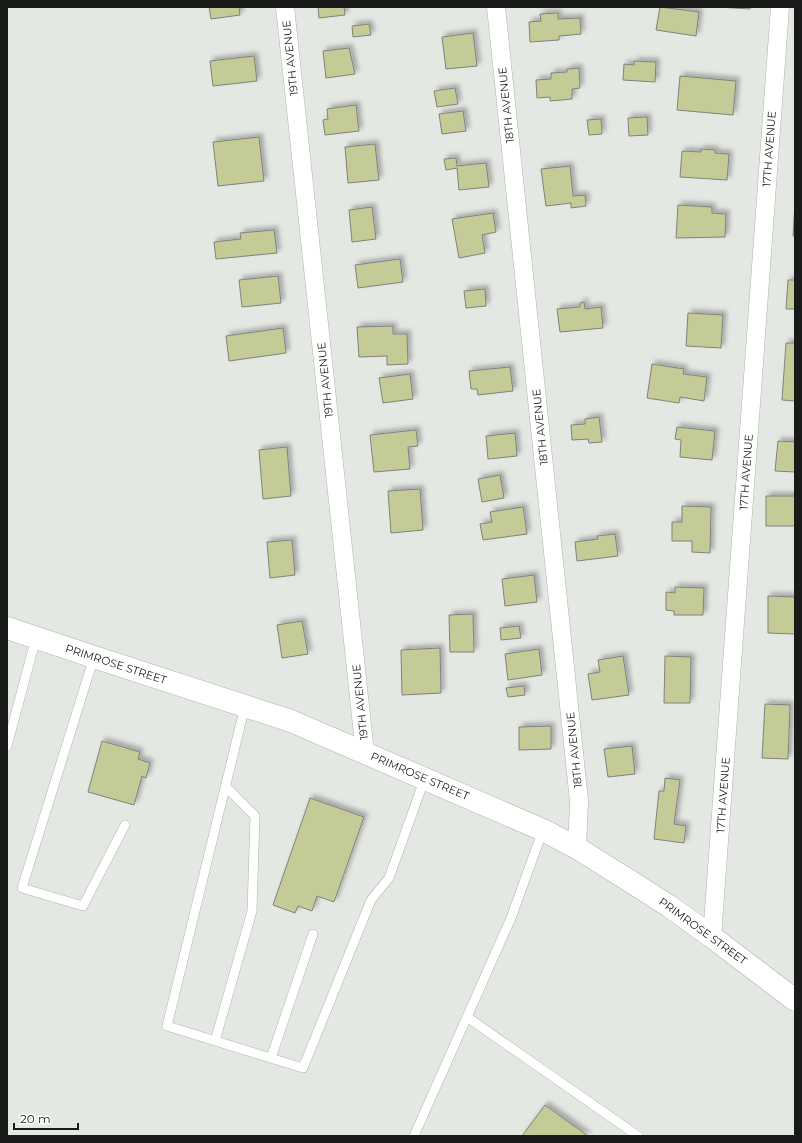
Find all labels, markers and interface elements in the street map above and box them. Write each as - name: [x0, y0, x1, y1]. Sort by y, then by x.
- street label: 19TH AVENUE: [279, 19, 301, 97]
- street label: 18TH AVENUE: [495, 66, 517, 144]
- street label: 17TH AVENUE: [759, 111, 779, 187]
- street label: 19TH AVENUE: [314, 341, 336, 419]
- street label: 18TH AVENUE: [529, 388, 551, 466]
- street label: 17TH AVENUE: [736, 434, 756, 510]
- street label: PRIMROSE STREET: [64, 641, 169, 687]
- street label: 19TH AVENUE: [349, 663, 371, 741]
- street label: 18TH AVENUE: [563, 711, 585, 789]
- street label: PRIMROSE STREET: [369, 749, 472, 803]
- street label: 17TH AVENUE: [713, 757, 733, 833]
- street label: PRIMROSE STREET: [656, 894, 750, 968]
- scale bar: [14, 1105, 78, 1131]
- text: 20 m: [20, 1111, 51, 1126]

